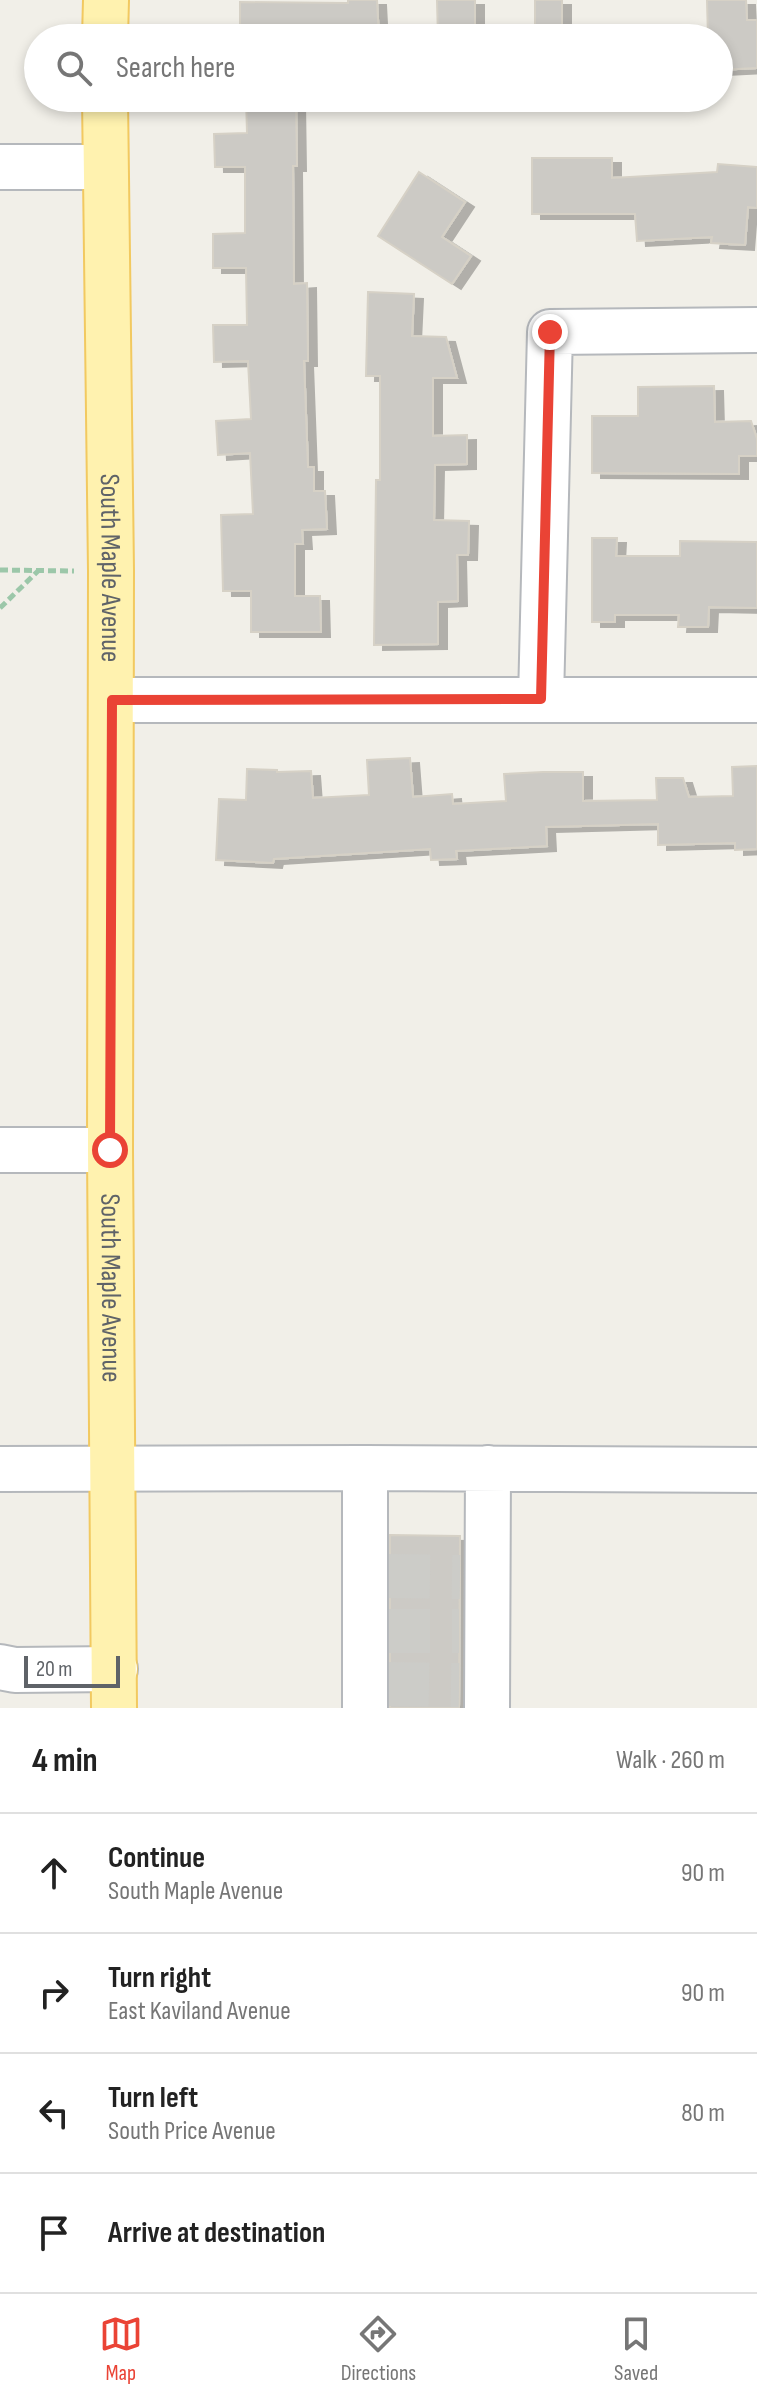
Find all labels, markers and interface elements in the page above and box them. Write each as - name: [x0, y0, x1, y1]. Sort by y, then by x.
- search box: [24, 24, 733, 112]
- icon: search: [52, 46, 96, 90]
- text: Search here: [116, 50, 235, 86]
- route end: [532, 314, 568, 350]
- street label: South Maple Avenue: [93, 473, 128, 662]
- route start: [92, 1132, 128, 1168]
- street label: South Maple Avenue: [94, 1193, 128, 1382]
- scale bar: [24, 1652, 120, 1688]
- text: 20 m: [36, 1656, 73, 1683]
- text: 4 min: [32, 1740, 98, 1781]
- text: Walk · 260 m: [616, 1745, 725, 1776]
- text: Continue: [108, 1840, 205, 1876]
- icon: ahead: [32, 1851, 76, 1895]
- text: 90 m: [681, 1858, 725, 1889]
- text: South Maple Avenue: [108, 1876, 283, 1907]
- text: Turn right: [108, 1960, 211, 1996]
- icon: right: [32, 1971, 76, 2015]
- text: 90 m: [681, 1978, 725, 2009]
- text: East Kaviland Avenue: [108, 1996, 291, 2027]
- text: Turn left: [108, 2080, 198, 2116]
- icon: left: [32, 2091, 76, 2135]
- text: 80 m: [681, 2098, 725, 2129]
- text: South Price Avenue: [108, 2116, 276, 2147]
- icon: arrive: [32, 2211, 76, 2255]
- text: Arrive at destination: [108, 2215, 325, 2251]
- tab: Map: [99, 2312, 143, 2387]
- tab: Directions: [341, 2312, 416, 2387]
- tab: Saved: [614, 2312, 658, 2387]

